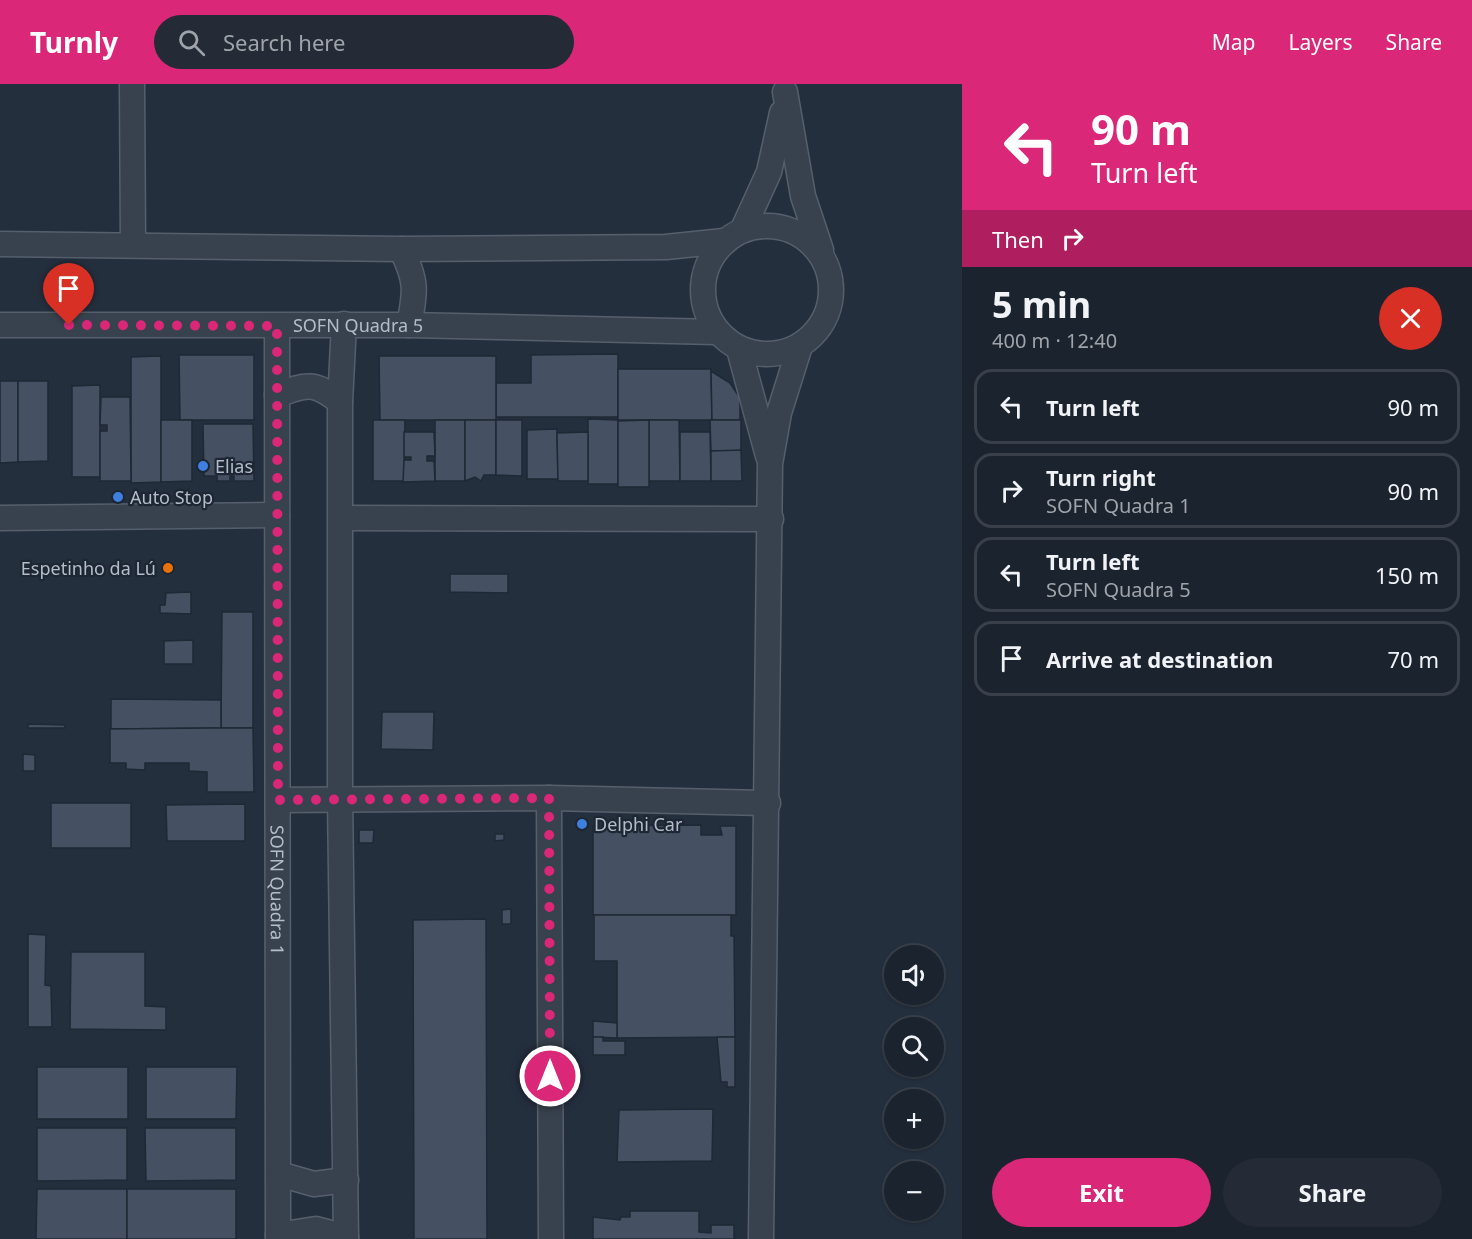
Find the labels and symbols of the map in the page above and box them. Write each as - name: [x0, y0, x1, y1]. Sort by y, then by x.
- pin: [43, 263, 94, 325]
- street label: SOFN Quadra 5: [293, 313, 423, 337]
- place label: Elias: [215, 454, 253, 478]
- marker: Elias: [196, 459, 210, 473]
- place label: Auto Stop: [130, 485, 213, 509]
- marker: Auto Stop: [111, 490, 125, 504]
- place label: Espetinho da Lú: [21, 556, 156, 580]
- marker: Espetinho da Lú: [161, 561, 175, 575]
- place label: Delphi Car: [594, 812, 683, 836]
- marker: Delphi Car: [575, 817, 589, 831]
- street label: SOFN Quadra 1: [266, 825, 290, 955]
- position arrow: [518, 1044, 582, 1108]

